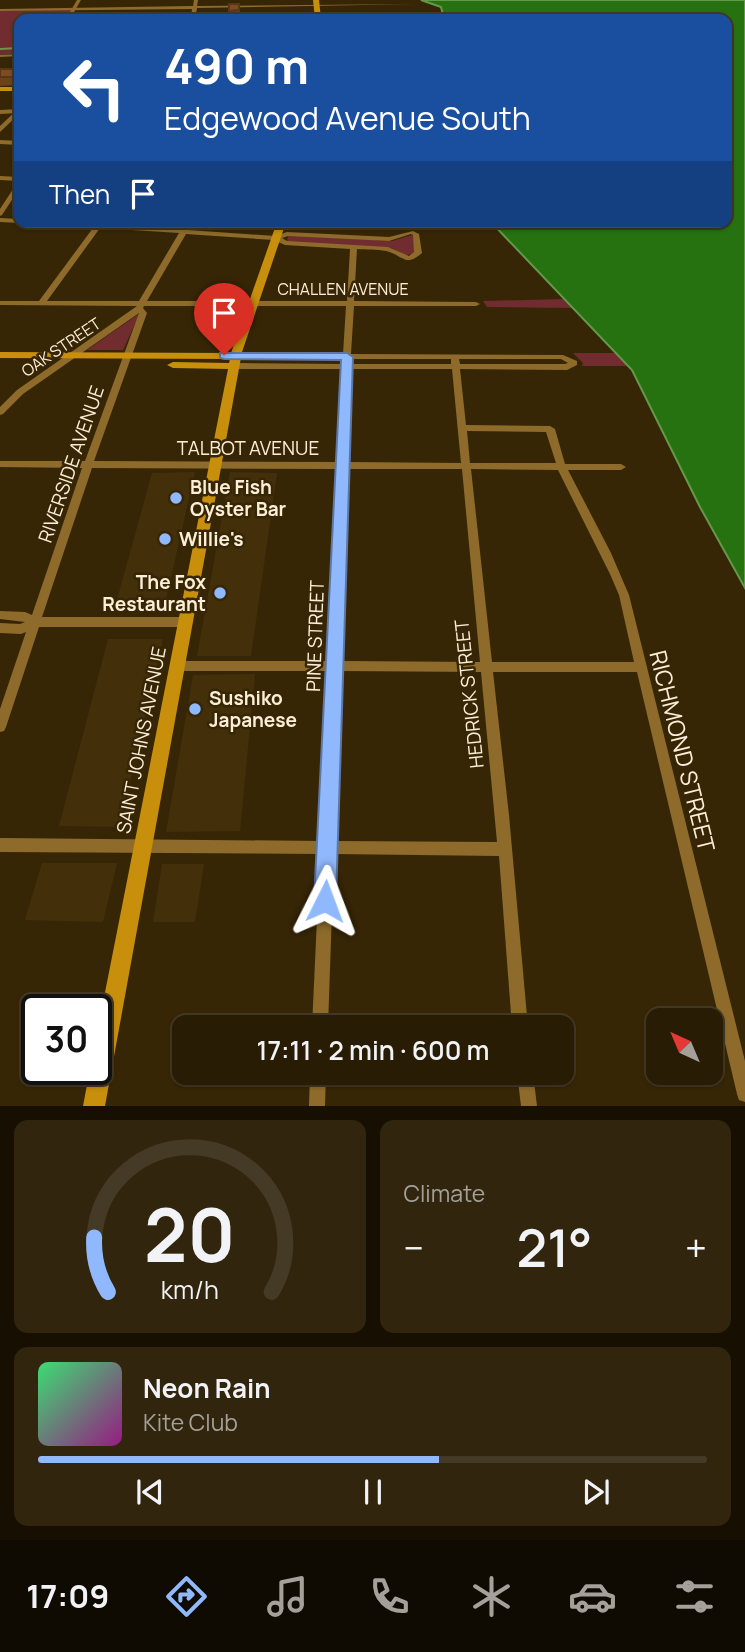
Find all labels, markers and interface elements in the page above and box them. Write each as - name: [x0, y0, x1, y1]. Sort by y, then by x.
- text: 490 m: [164, 32, 309, 99]
- icon: left: [49, 42, 140, 133]
- text: Edgewood Avenue South: [164, 96, 531, 140]
- icon: arrive: [124, 175, 162, 213]
- text: Then: [49, 176, 110, 212]
- street label: CHALLEN AVENUE: [277, 278, 409, 300]
- pin: [194, 283, 254, 355]
- icon: arrive: [205, 294, 243, 332]
- street label: OAK STREET: [17, 312, 105, 382]
- street label: RIVERSIDE AVENUE: [32, 382, 110, 546]
- street label: TALBOT AVENUE: [177, 435, 319, 461]
- place label: Blue Fish Oyster Bar: [190, 474, 287, 522]
- marker: Blue Fish Oyster Bar: [168, 490, 184, 506]
- place label: Willie's: [179, 526, 244, 552]
- marker: Willie's: [157, 531, 173, 547]
- place label: The Fox Restaurant: [102, 569, 206, 617]
- street label: PINE STREET: [300, 579, 330, 692]
- marker: The Fox Restaurant: [212, 585, 228, 601]
- street label: HEDRICK STREET: [448, 618, 490, 770]
- street label: SAINT JOHNS AVENUE: [110, 644, 172, 836]
- street label: RICHMOND STREET: [643, 647, 724, 855]
- place label: Sushiko Japanese: [209, 685, 297, 733]
- marker: Sushiko Japanese: [187, 701, 203, 717]
- position arrow: [288, 864, 362, 938]
- speed limit sign: 30: [21, 994, 112, 1085]
- north arrow: [646, 1008, 723, 1085]
- map controls: [646, 1008, 723, 1085]
- text: 17:11 · 2 min · 600 m: [257, 1032, 489, 1068]
- text: Climate: [404, 1177, 485, 1209]
- text: 20: [144, 1185, 235, 1285]
- text: 21°: [517, 1212, 592, 1283]
- text: −: [404, 1221, 424, 1273]
- text: +: [685, 1221, 707, 1273]
- text: km/h: [161, 1272, 219, 1307]
- text: Neon Rain: [143, 1370, 271, 1406]
- text: Kite Club: [143, 1406, 238, 1438]
- icon: previous: [131, 1473, 169, 1511]
- icon: pause: [354, 1473, 392, 1511]
- icon: next: [577, 1473, 615, 1511]
- icon: directions: [162, 1572, 211, 1621]
- icon: music: [263, 1572, 312, 1621]
- icon: phone: [365, 1572, 414, 1621]
- icon: climate: [467, 1572, 516, 1621]
- icon: car: [568, 1572, 617, 1621]
- icon: filters: [670, 1572, 719, 1621]
- text: 17:09: [26, 1574, 109, 1618]

